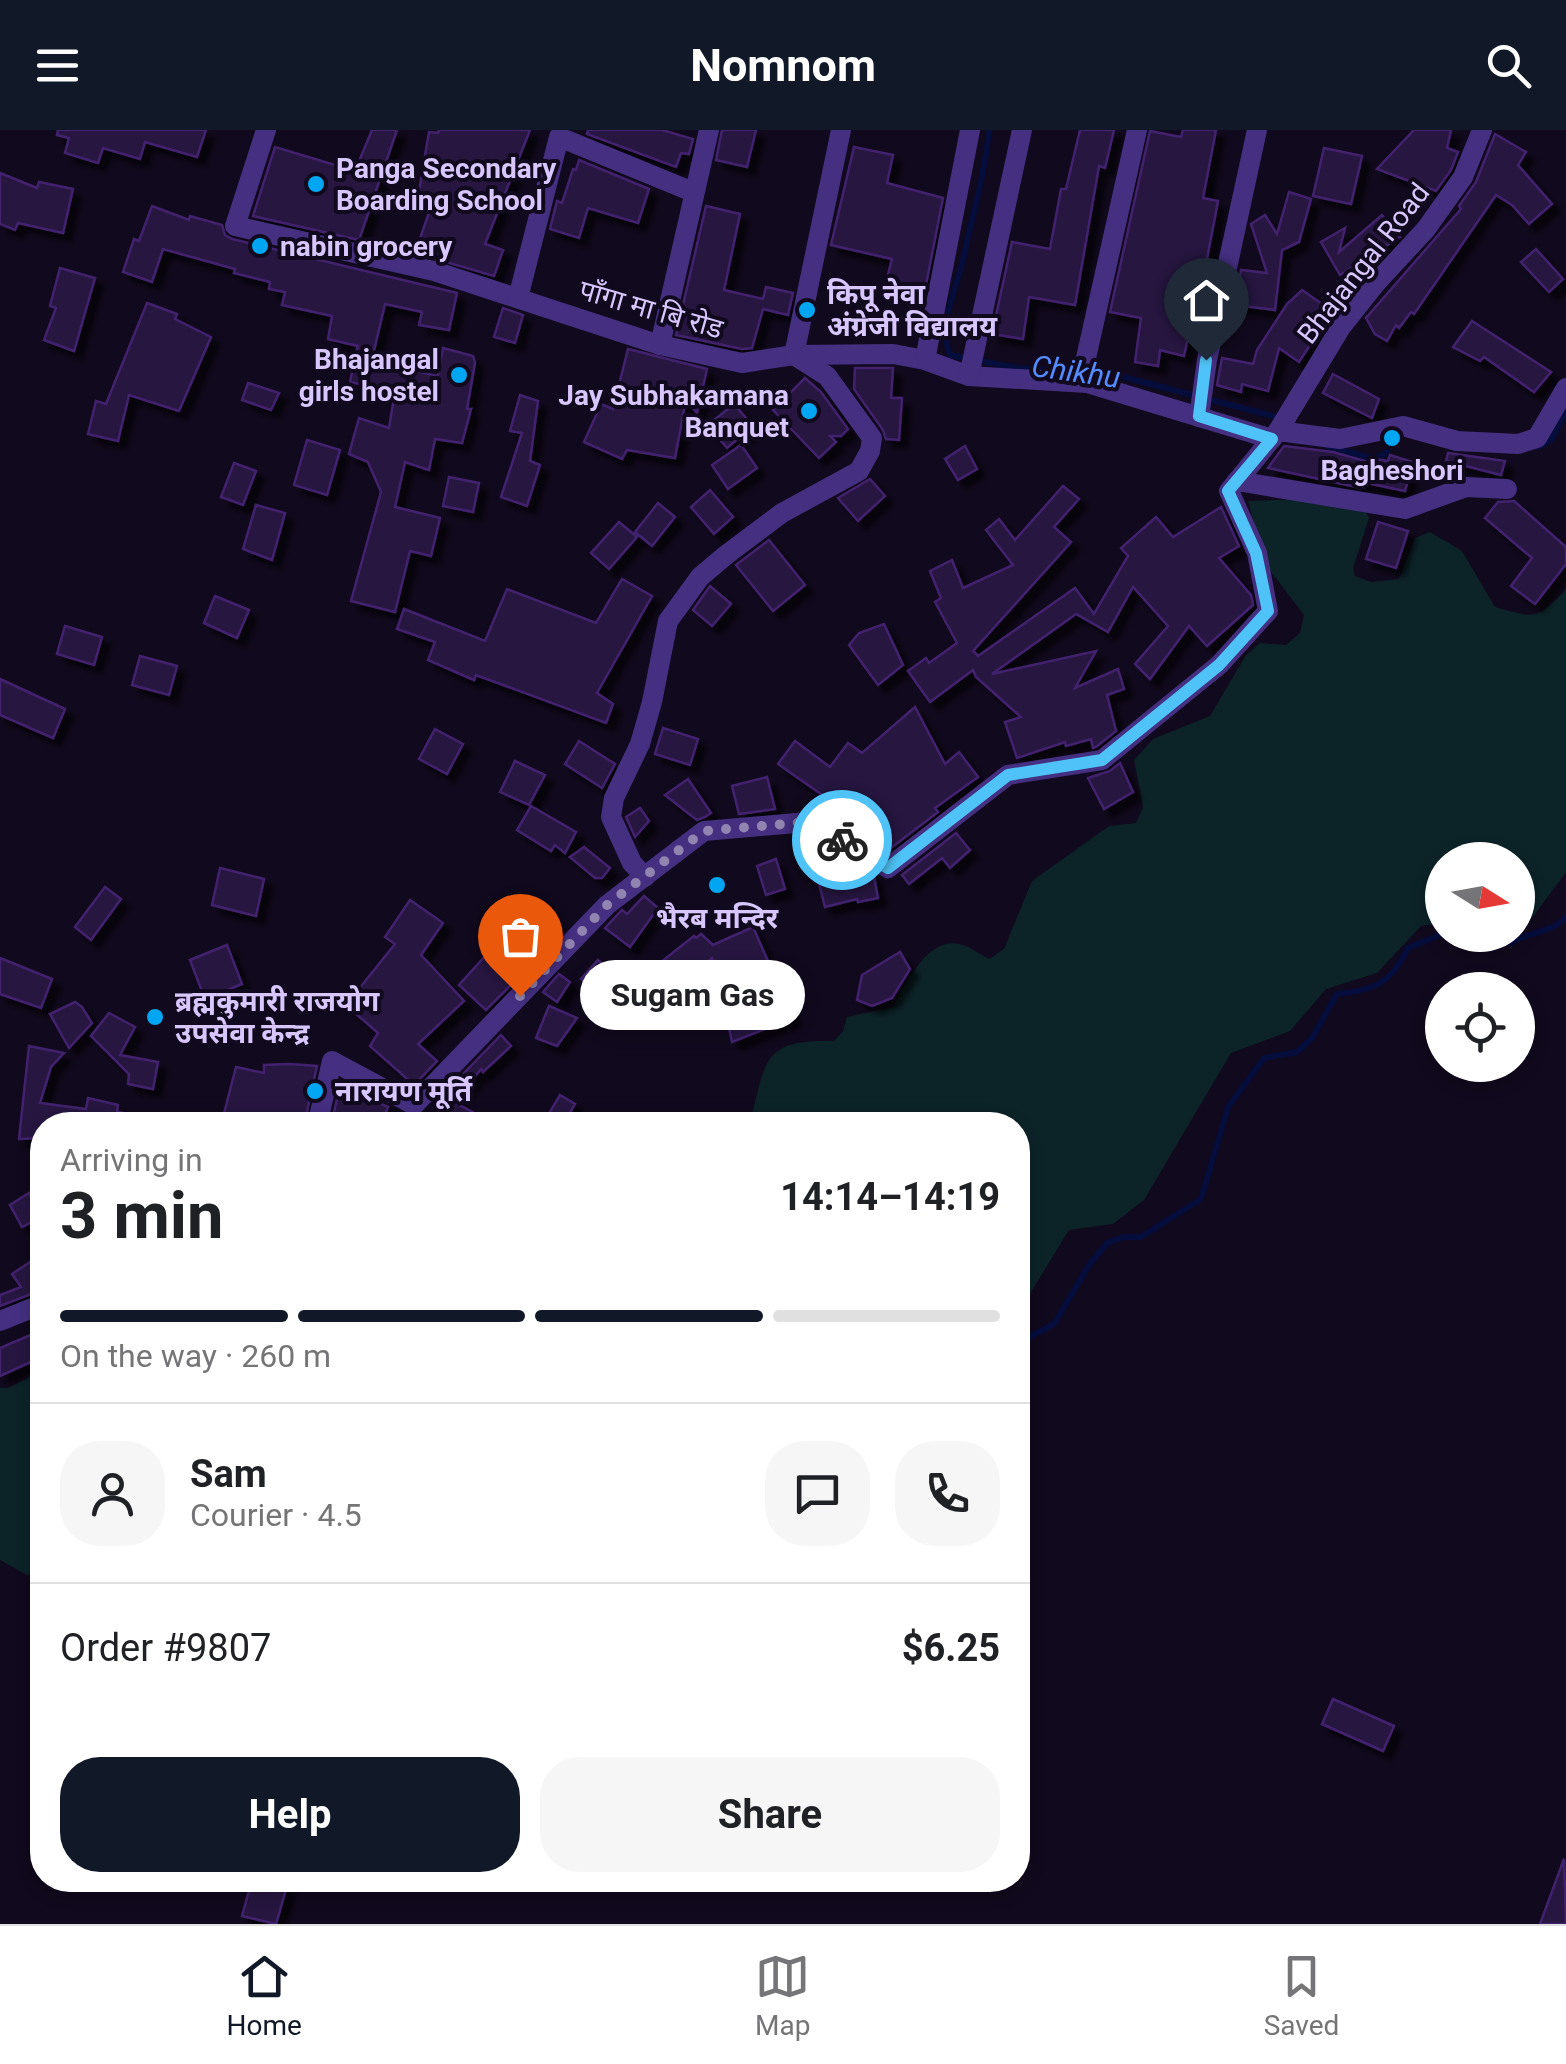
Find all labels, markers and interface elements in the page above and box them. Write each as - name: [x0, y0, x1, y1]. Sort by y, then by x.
- icon: menu: [30, 38, 85, 93]
- icon: search: [1481, 38, 1536, 93]
- text: Nomnom: [690, 39, 876, 92]
- place label: Panga Secondary Boarding School: [336, 152, 557, 217]
- marker: Panga Secondary Boarding School: [305, 173, 327, 195]
- street label: Bhajangal Road: [1291, 177, 1436, 350]
- place label: nabin grocery: [280, 230, 453, 263]
- marker: nabin grocery: [249, 235, 271, 257]
- pin: [1164, 258, 1249, 361]
- street label: पाँगा मा बि रोड: [575, 273, 727, 346]
- icon: home: [1179, 273, 1234, 328]
- place label: किपू नेवा अंग्रेजी विद्यालय: [827, 277, 998, 343]
- marker: किपू नेवा अंग्रेजी विद्यालय: [796, 299, 818, 321]
- place label: Bhajangal girls hostel: [299, 343, 439, 408]
- water label: Chikhu: [1030, 348, 1123, 395]
- marker: Bhajangal girls hostel: [448, 364, 470, 386]
- place label: Jay Subhakamana Banquet: [558, 379, 789, 444]
- marker: Jay Subhakamana Banquet: [798, 400, 820, 422]
- marker: Bagheshori: [1381, 427, 1403, 449]
- place label: Bagheshori: [1320, 454, 1464, 487]
- courier: [792, 790, 892, 890]
- icon: bike: [815, 813, 870, 868]
- north arrow: [1425, 842, 1535, 952]
- map controls: [1425, 842, 1535, 1082]
- marker: भैरब मन्दिर: [706, 874, 728, 896]
- pin: [478, 894, 563, 997]
- place label: भैरब मन्दिर: [656, 902, 779, 935]
- icon: bag: [493, 909, 548, 964]
- callout: Sugam Gas: [580, 961, 805, 1031]
- button: locate: [1425, 972, 1535, 1082]
- text: Sugam Gas: [610, 976, 775, 1014]
- place label: ब्रह्मकुमारी राजयोग उपसेवा केन्द्र: [175, 985, 380, 1050]
- marker: ब्रह्मकुमारी राजयोग उपसेवा केन्द्र: [144, 1006, 166, 1028]
- place label: नारायण मूर्ति: [335, 1075, 473, 1109]
- marker: नारायण मूर्ति: [304, 1080, 326, 1102]
- text: Arriving in: [60, 1141, 203, 1179]
- text: 14:14–14:19: [780, 1175, 1000, 1219]
- text: 3 min: [60, 1178, 223, 1254]
- text: On the way · 260 m: [60, 1337, 331, 1375]
- button: person: [60, 1441, 165, 1546]
- button: chat: [765, 1441, 870, 1546]
- button: phone: [895, 1441, 1000, 1546]
- text: Sam: [190, 1452, 267, 1496]
- text: Courier · 4.5: [190, 1496, 362, 1534]
- text: Order #9807: [60, 1626, 271, 1670]
- text: $6.25: [902, 1626, 1000, 1670]
- button: Help: [60, 1757, 520, 1872]
- button: Share: [540, 1757, 1000, 1872]
- tab: Home: [227, 1949, 302, 2042]
- tab: Map: [755, 1949, 811, 2042]
- tab: Saved: [1264, 1949, 1339, 2042]

